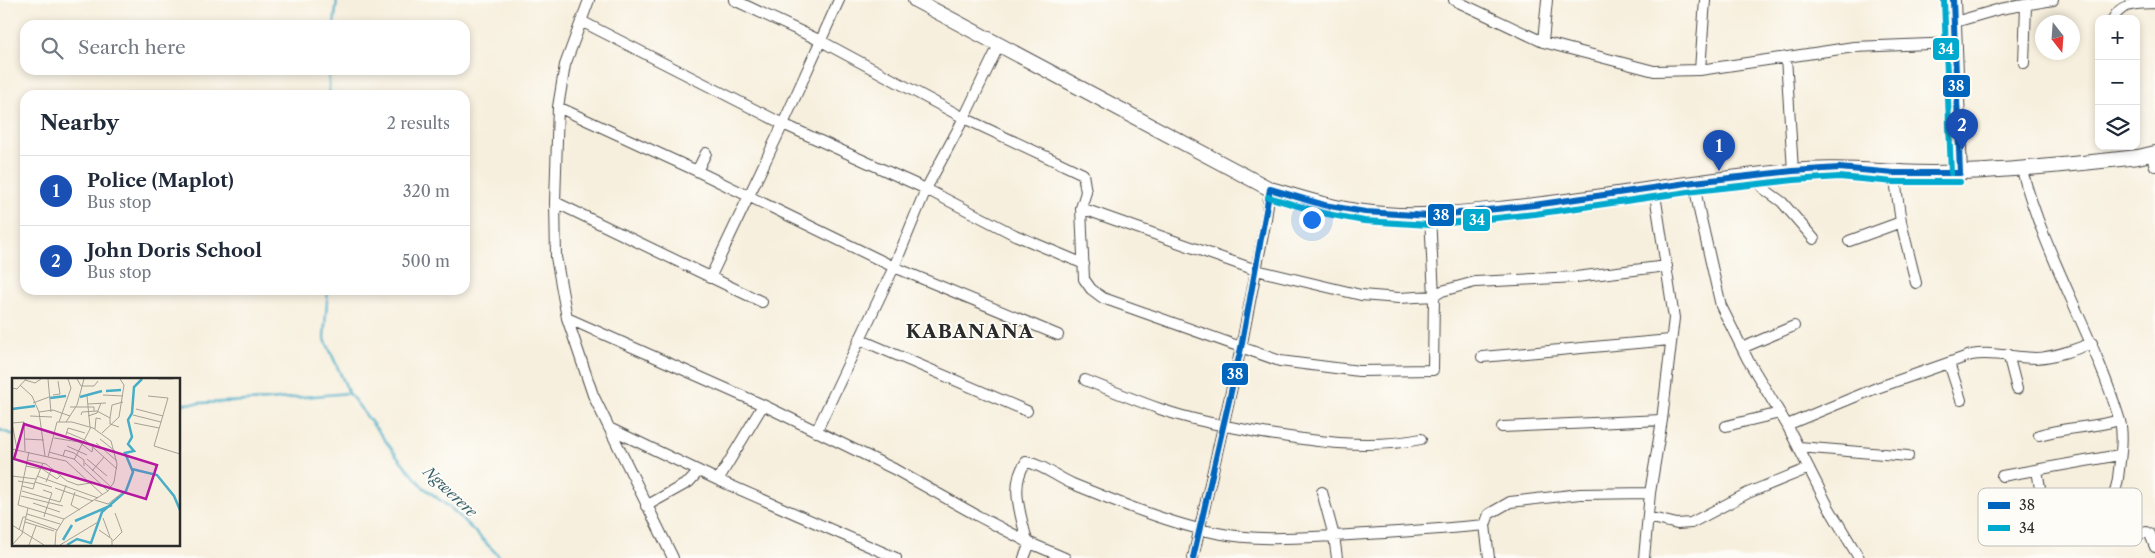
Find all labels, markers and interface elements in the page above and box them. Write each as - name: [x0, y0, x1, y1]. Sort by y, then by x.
- north arrow: [2035, 15, 2080, 60]
- map controls: [2095, 15, 2140, 150]
- button: +: [2095, 15, 2140, 60]
- search box: [20, 20, 470, 75]
- icon: search: [38, 34, 66, 62]
- text: Search here: [78, 36, 186, 59]
- line badge: 34: [1932, 37, 1960, 61]
- text: 34: [1938, 40, 1954, 58]
- button: −: [2095, 60, 2140, 105]
- line badge: 38: [1942, 74, 1971, 98]
- text: 38: [1948, 77, 1964, 95]
- button: layers: [2095, 105, 2140, 150]
- pin: 2: [1946, 109, 1978, 150]
- text: Nearby: [40, 110, 119, 135]
- text: 2 results: [387, 113, 450, 133]
- pin: 1: [1703, 130, 1735, 171]
- text: Police (Maplot): [87, 169, 234, 192]
- text: 1: [52, 181, 60, 201]
- text: 320 m: [403, 181, 450, 201]
- text: Bus stop: [87, 192, 151, 212]
- line badge: 38: [1427, 203, 1455, 227]
- text: 38: [1433, 206, 1449, 224]
- your location: [1299, 207, 1325, 233]
- line badge: 34: [1462, 208, 1491, 232]
- text: 34: [1469, 211, 1485, 229]
- text: John Doris School: [87, 239, 262, 262]
- text: 2: [51, 251, 61, 271]
- text: 500 m: [402, 251, 450, 271]
- text: Bus stop: [87, 262, 151, 282]
- district label: KABANANA: [906, 320, 1035, 343]
- line badge: 38: [1221, 362, 1249, 386]
- text: 38: [1227, 365, 1243, 383]
- inset map: [12, 378, 180, 546]
- water label: Ngwerere: [419, 461, 482, 522]
- legend: [1978, 488, 2142, 546]
- text: 38: [2019, 496, 2035, 514]
- text: 34: [2019, 519, 2035, 537]

